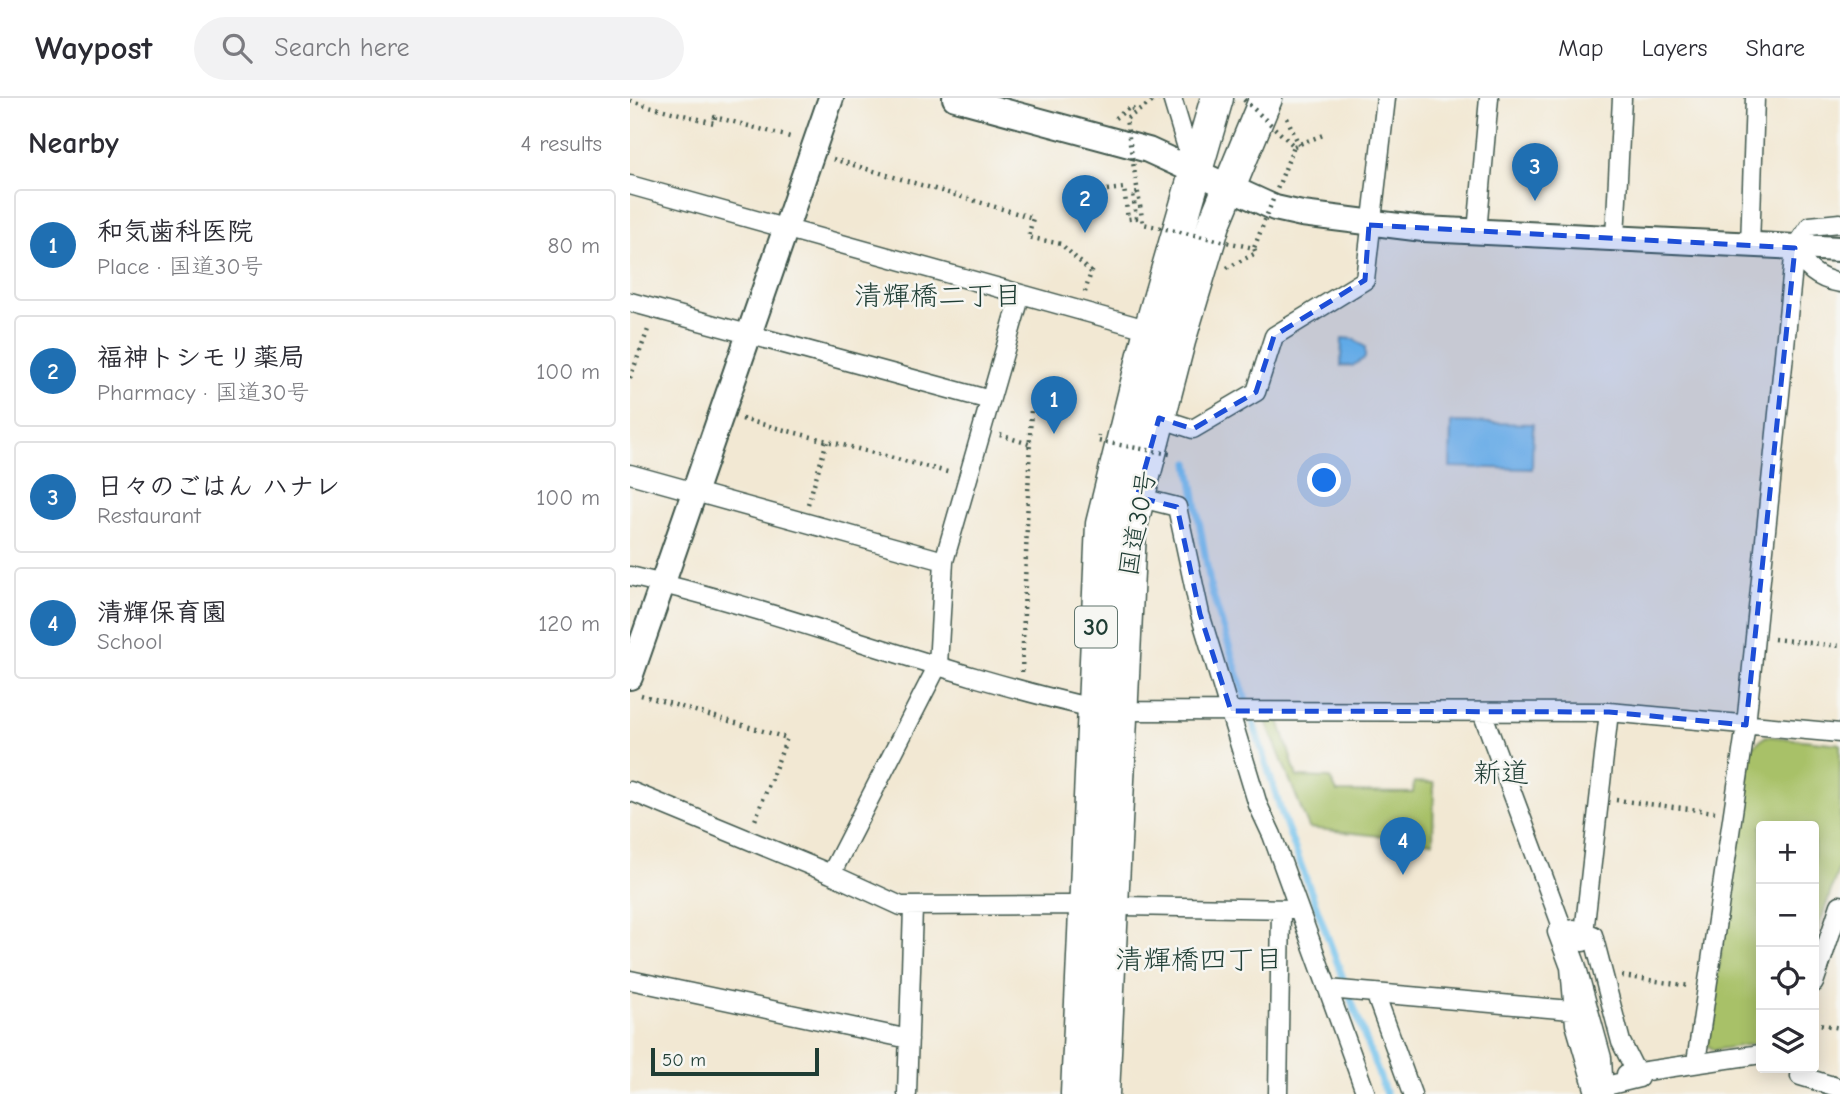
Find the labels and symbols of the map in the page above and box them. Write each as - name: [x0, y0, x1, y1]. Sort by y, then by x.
- pin: 3: [1512, 143, 1558, 201]
- pin: 2: [1062, 175, 1108, 233]
- district label: 清輝橋二丁目: [854, 280, 1022, 312]
- pin: 1: [1031, 376, 1077, 434]
- your location: [1307, 463, 1341, 497]
- street label: 国道30号: [1114, 468, 1162, 578]
- road number: 30: [1075, 606, 1117, 648]
- district label: 新道: [1473, 757, 1529, 789]
- pin: 4: [1380, 817, 1426, 875]
- district label: 清輝橋四丁目: [1115, 944, 1283, 976]
- scale bar: [651, 1045, 819, 1077]

